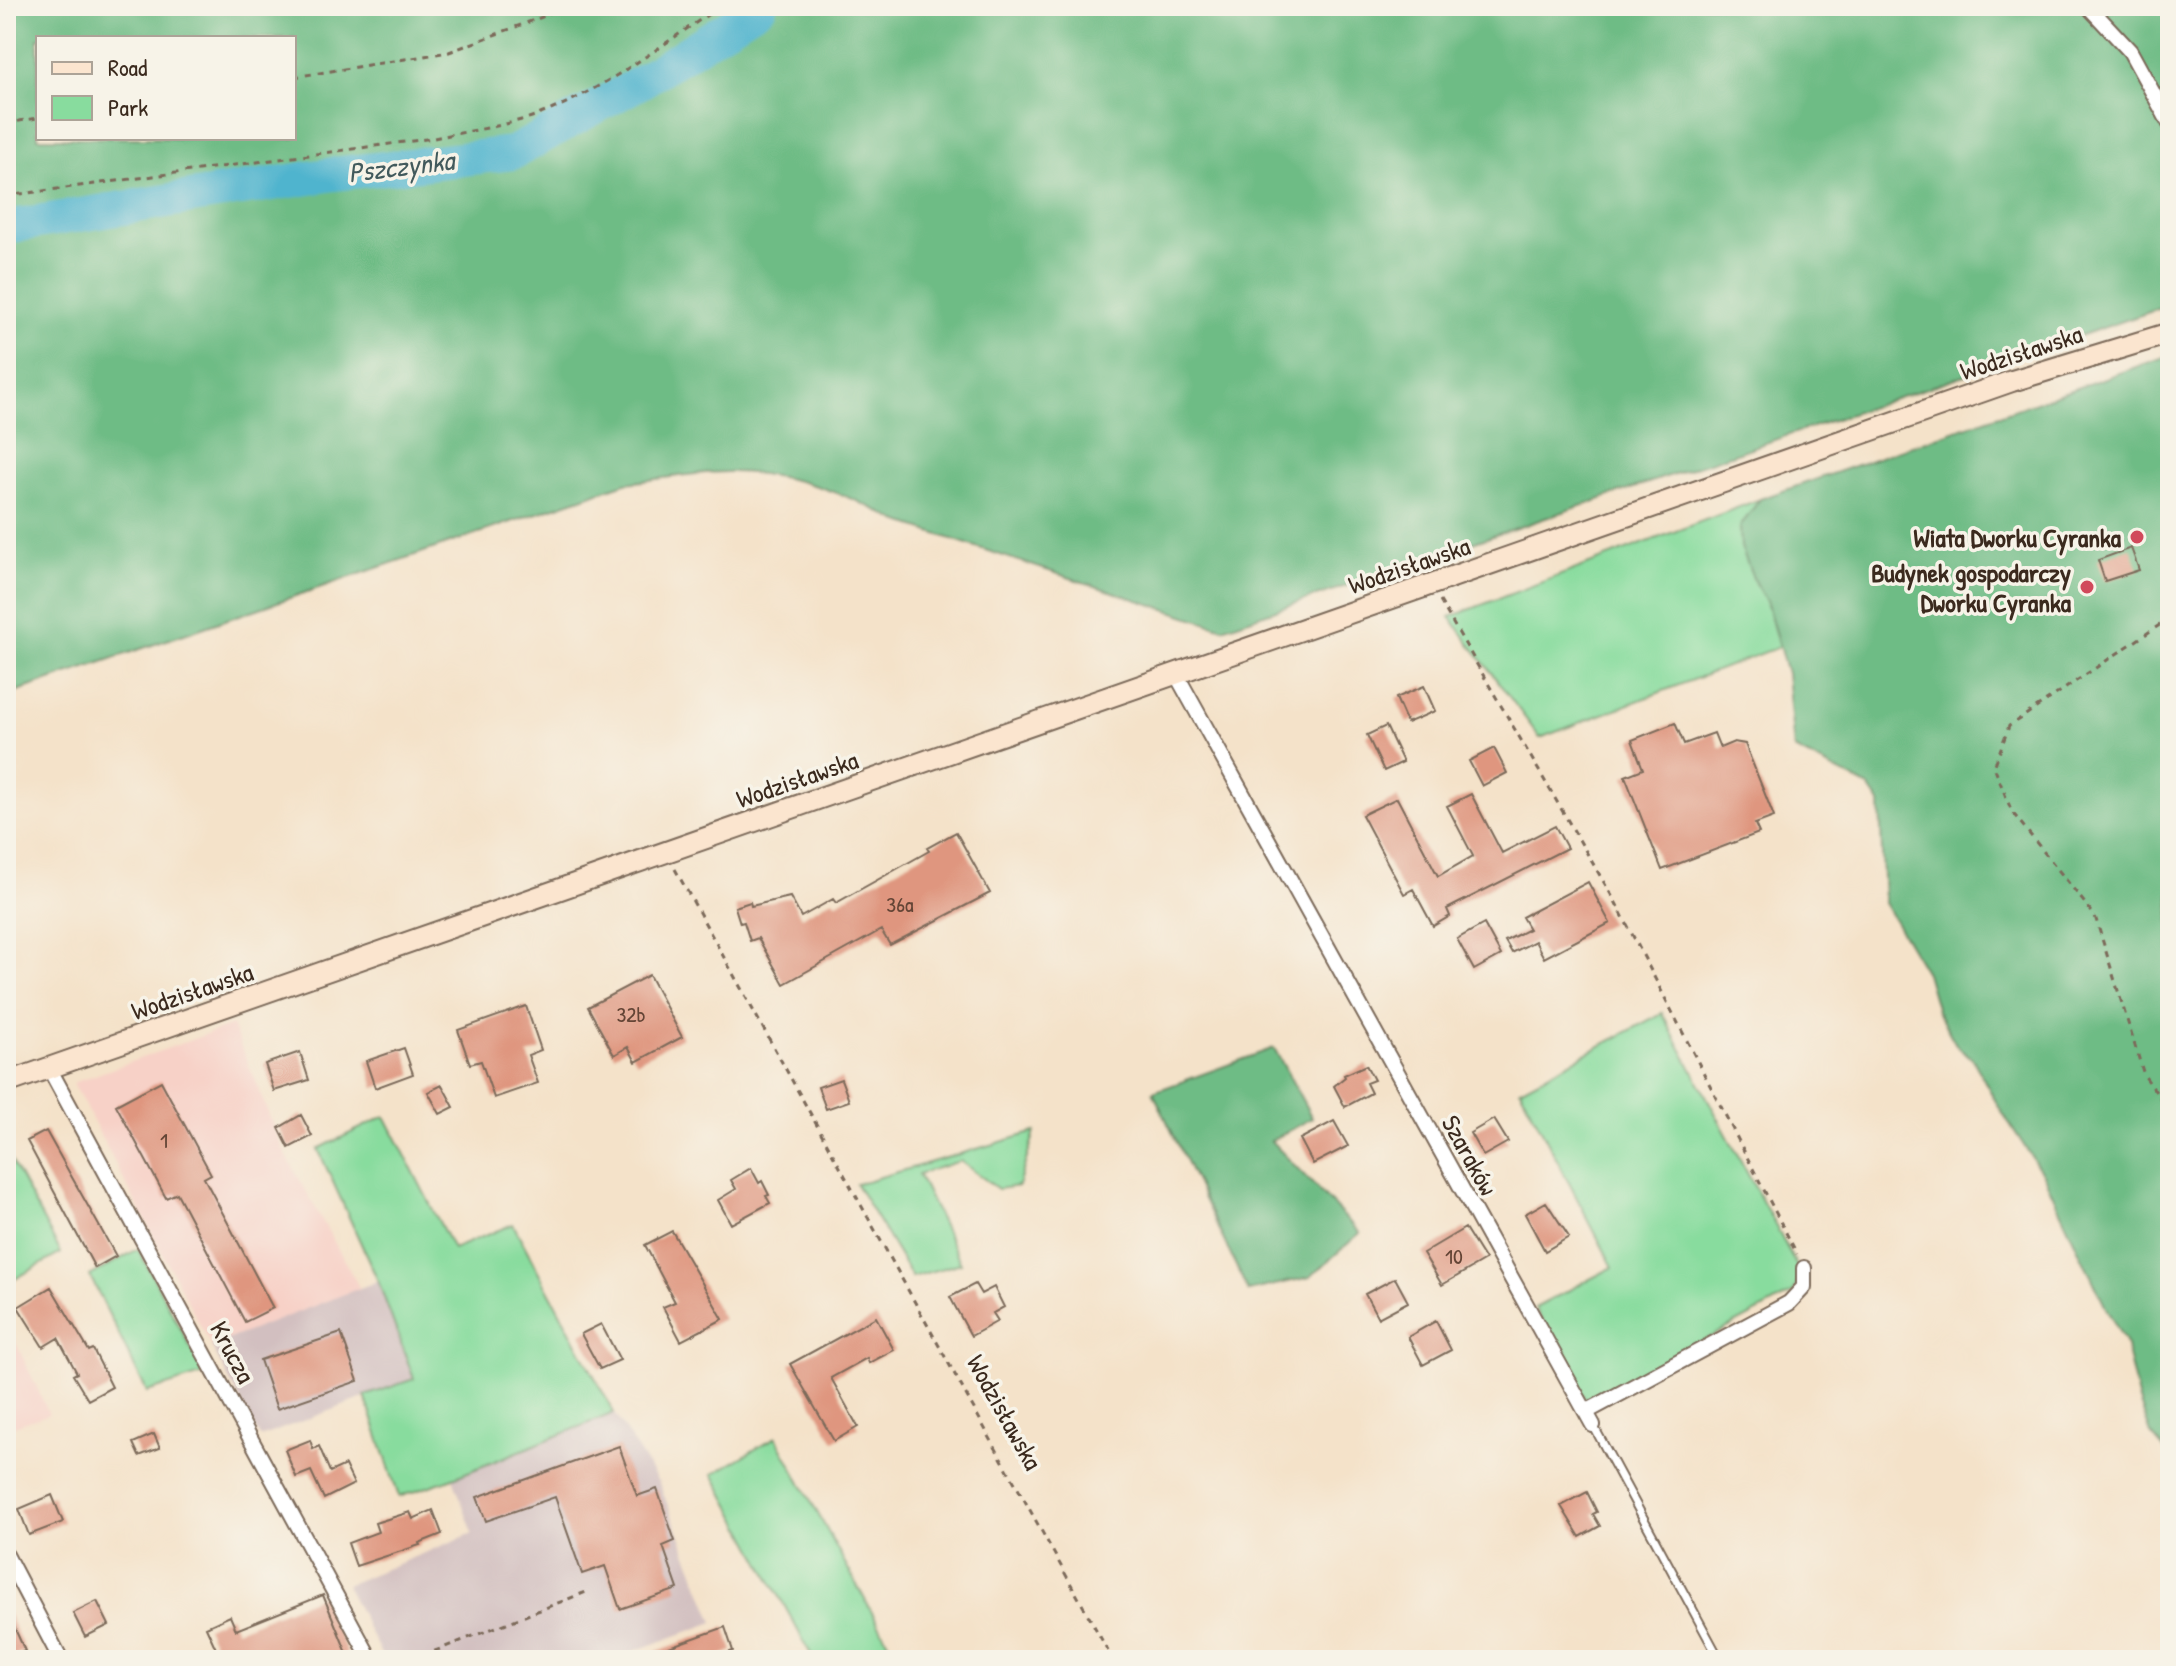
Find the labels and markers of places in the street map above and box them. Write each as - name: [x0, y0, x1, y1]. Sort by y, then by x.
- place label: Wiata Dworku Cyranka: [1914, 520, 2122, 556]
- marker: Wiata Dworku Cyranka: [2128, 528, 2146, 546]
- place label: Budynek gospodarczy Dworku Cyranka: [1871, 555, 2072, 621]
- marker: Budynek gospodarczy Dworku Cyranka: [2078, 578, 2096, 596]

